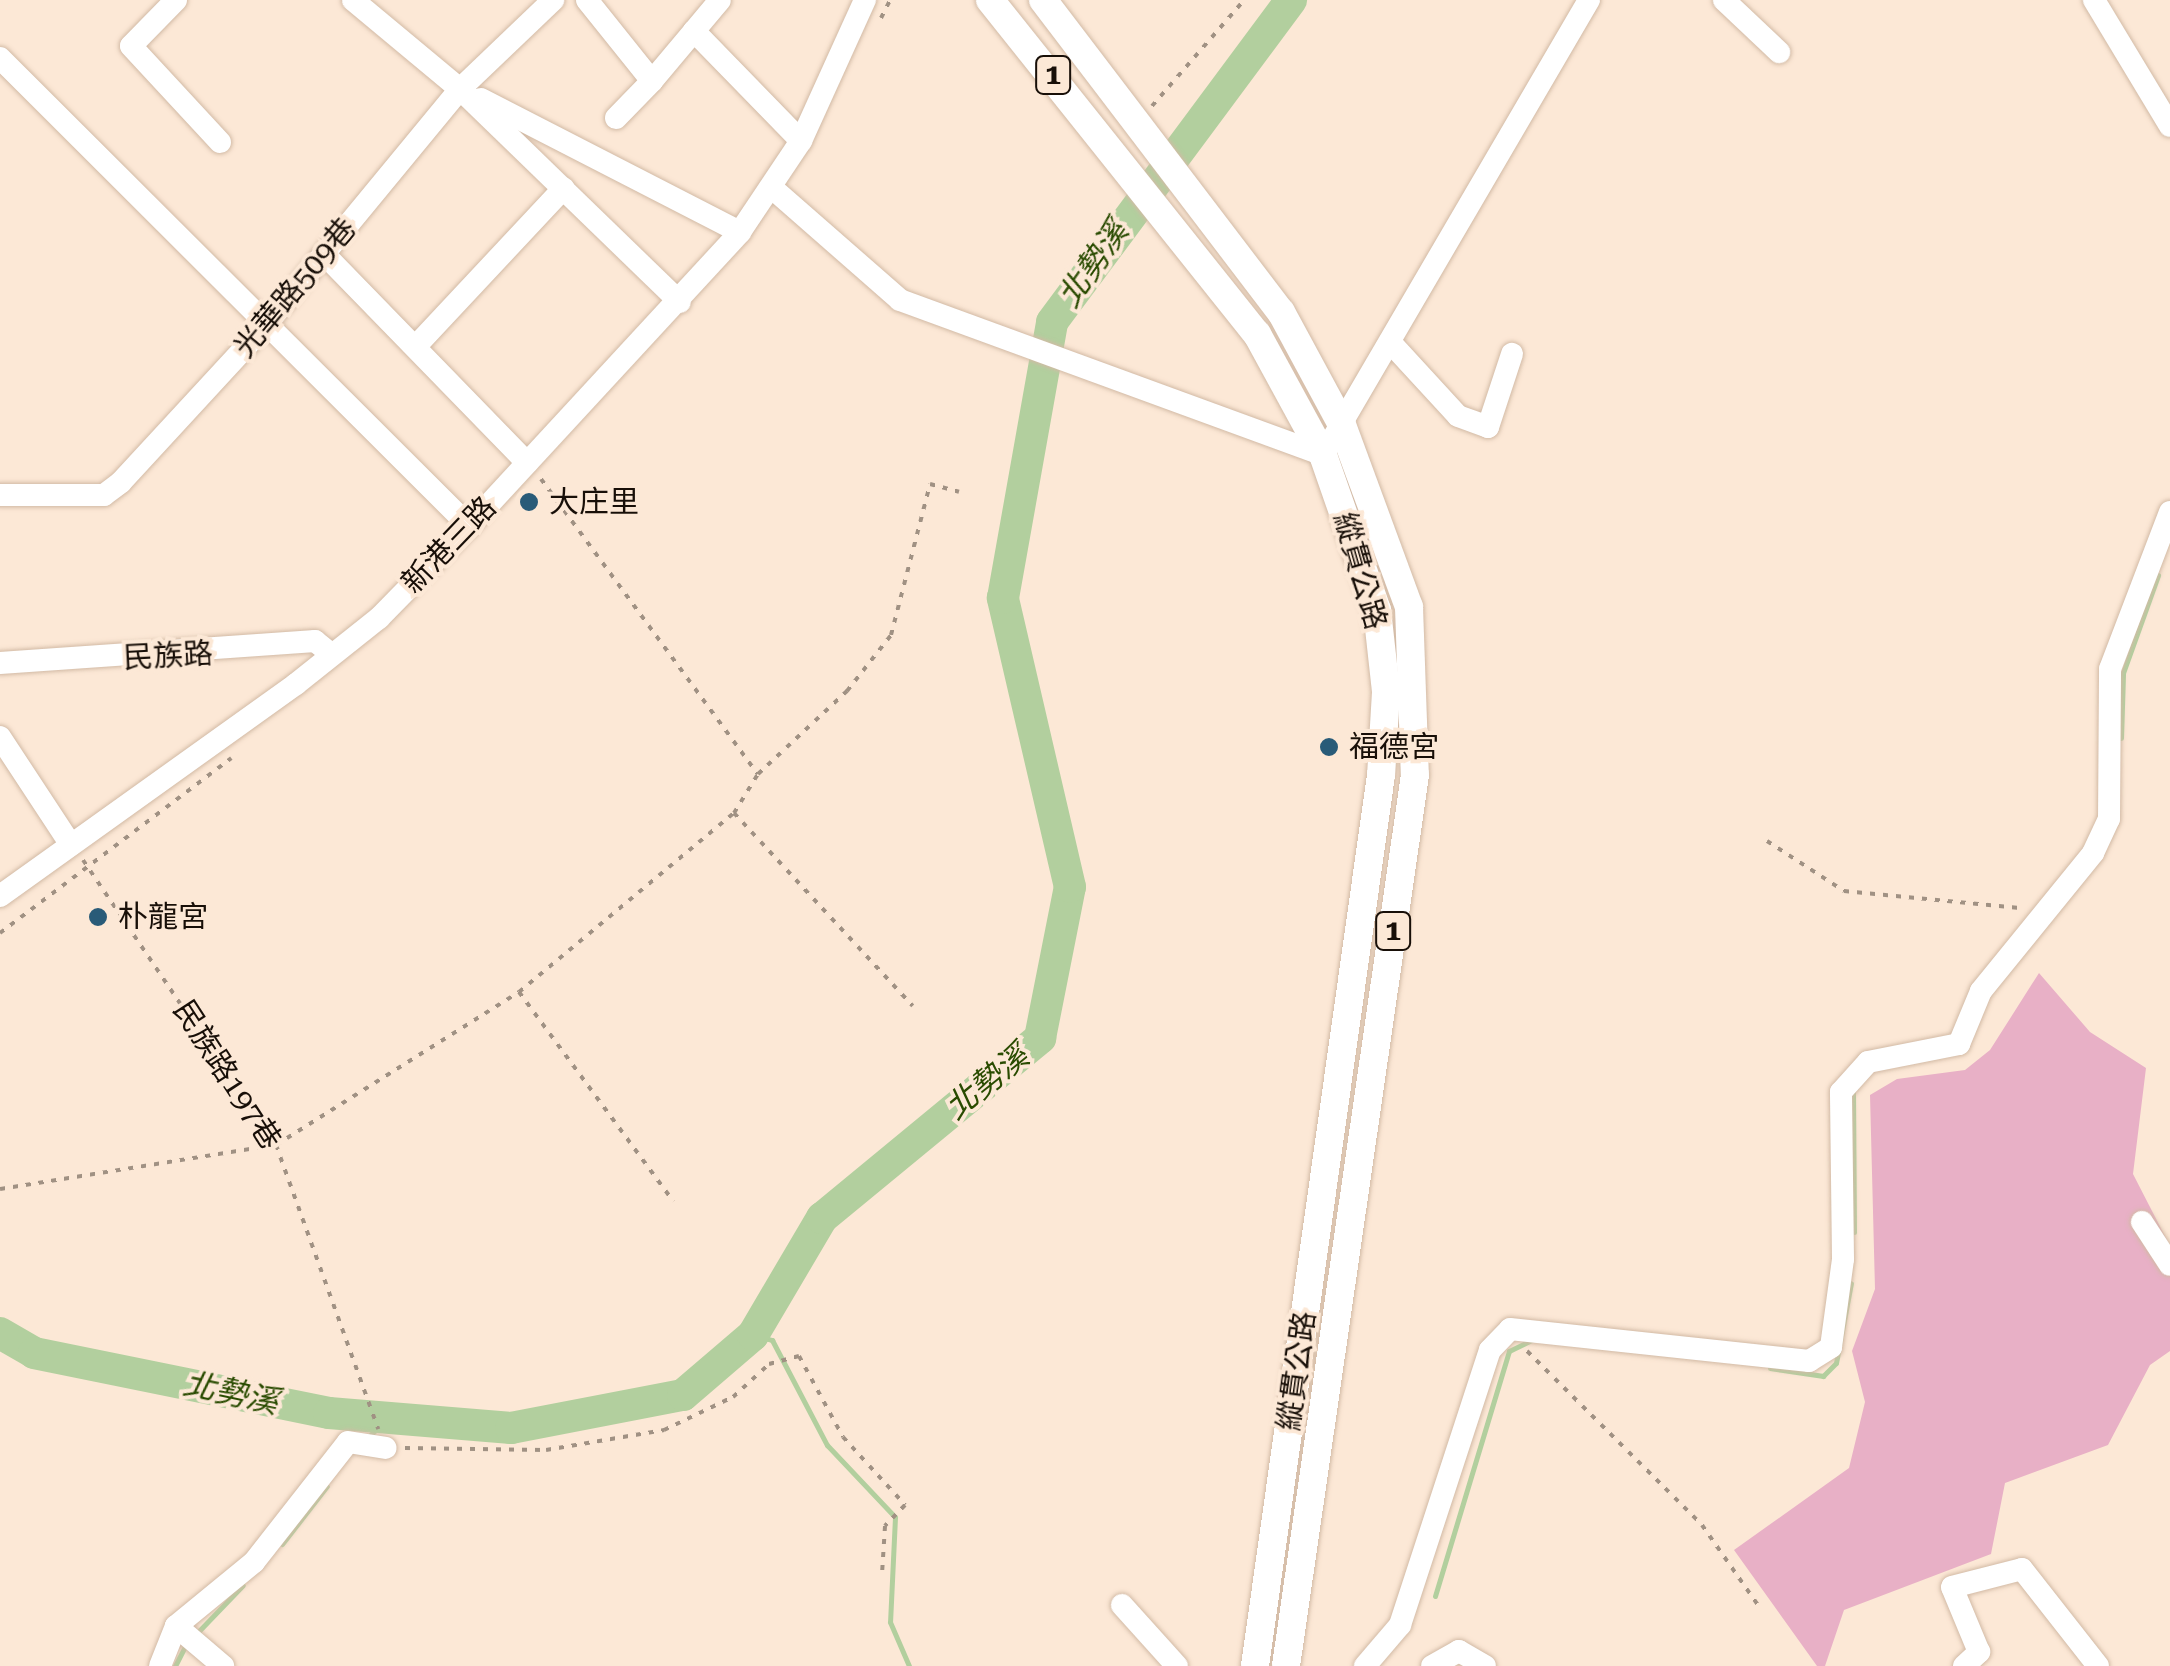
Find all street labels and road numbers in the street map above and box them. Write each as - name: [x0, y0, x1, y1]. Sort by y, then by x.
- road number: 1: [1033, 52, 1073, 98]
- street label: 光華路509巷: [226, 211, 364, 365]
- street label: 新港三路: [394, 489, 504, 601]
- street label: 縱貫公路: [1326, 508, 1394, 634]
- street label: 民族路: [122, 636, 214, 676]
- road number: 1: [1373, 908, 1413, 954]
- street label: 民族路197巷: [166, 994, 288, 1156]
- street label: 縱貫公路: [1271, 1309, 1323, 1433]

